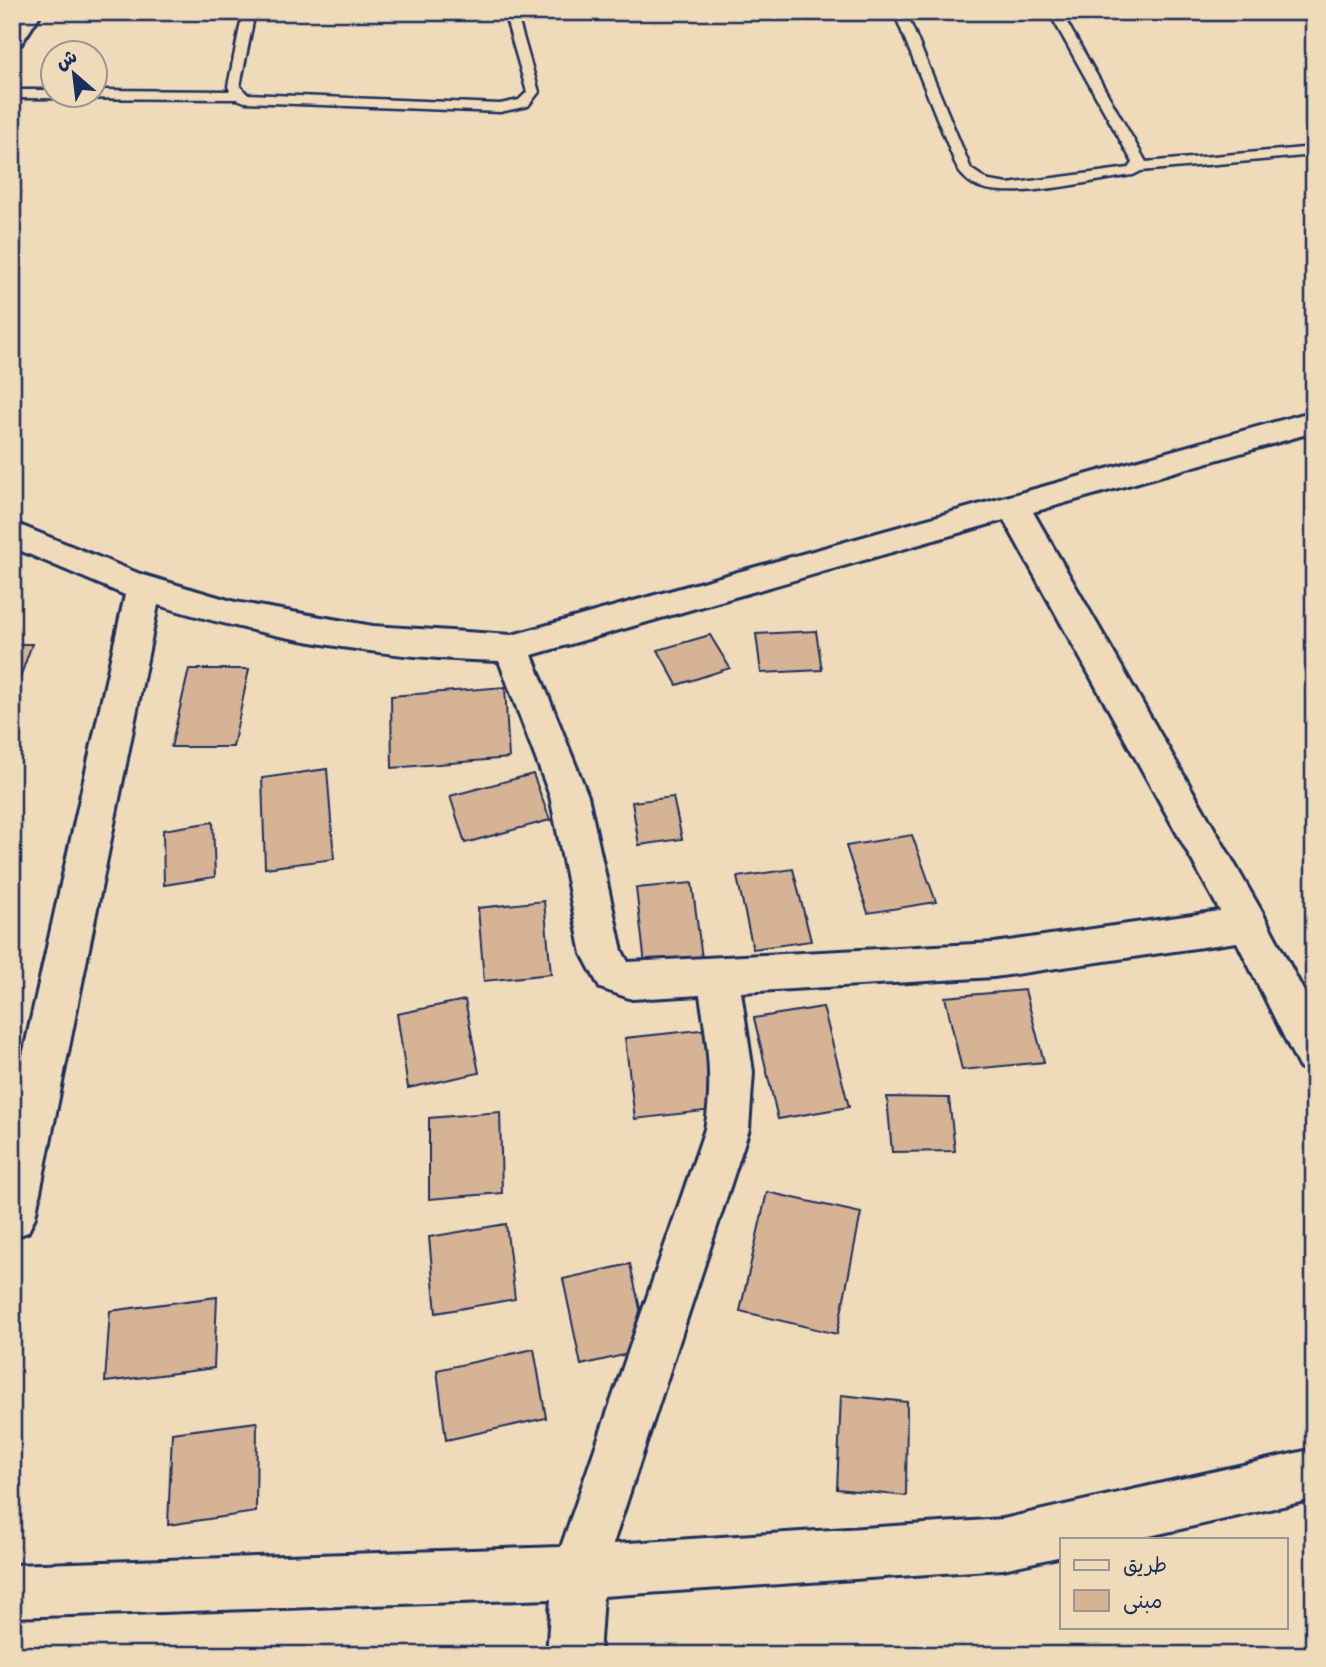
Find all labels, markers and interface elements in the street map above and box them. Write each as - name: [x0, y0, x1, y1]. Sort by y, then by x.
- north arrow: [38, 38, 108, 108]
- text: ش: [51, 43, 81, 75]
- legend: [1060, 1538, 1288, 1628]
- text: طريق: [1123, 1550, 1167, 1579]
- text: مبنى: [1123, 1586, 1162, 1615]

